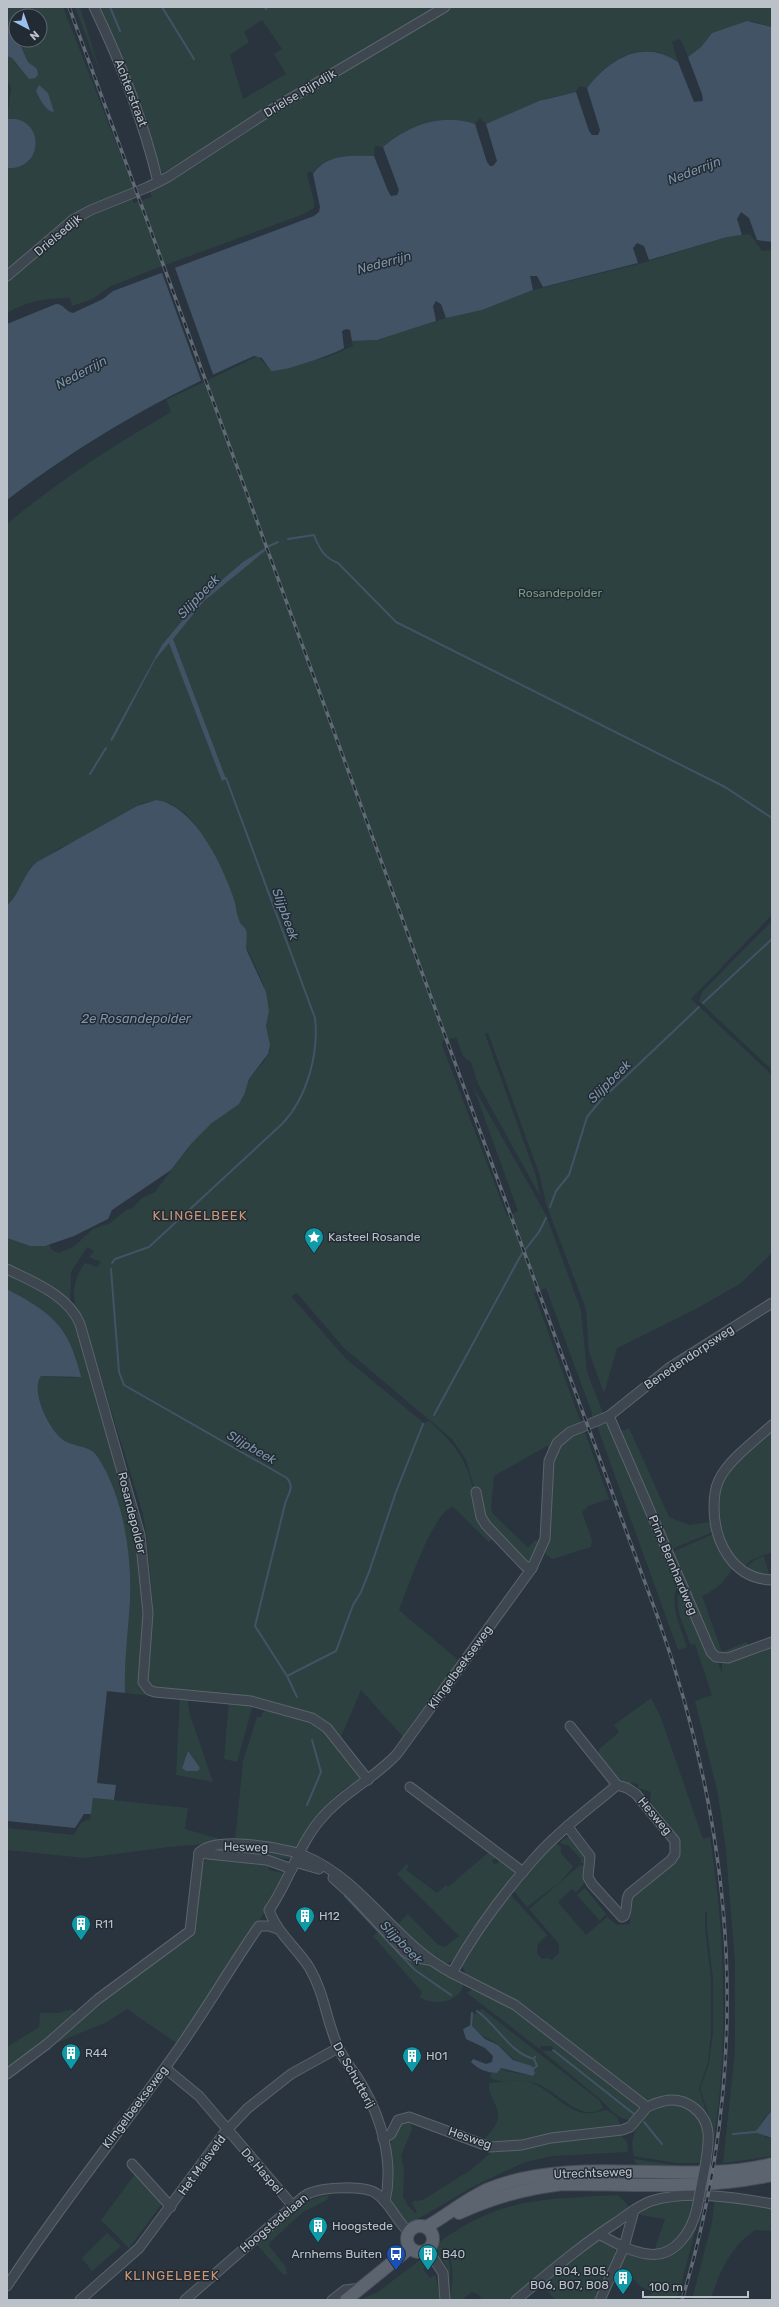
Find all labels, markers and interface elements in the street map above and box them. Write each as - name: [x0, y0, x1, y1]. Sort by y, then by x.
- north arrow: [8, 8, 48, 48]
- text: N: [27, 28, 41, 43]
- street label: Achterstraat: [112, 57, 150, 129]
- street label: Drielse Rijndijk: [261, 66, 339, 120]
- water label: Nederrijn: [666, 153, 723, 187]
- street label: Drielsedijk: [31, 211, 85, 259]
- water label: Nederrijn: [355, 248, 413, 277]
- water label: Nederrijn: [53, 353, 109, 392]
- water label: Slijpbeek: [174, 571, 223, 621]
- park label: Rosandepolder: [518, 586, 602, 600]
- water label: Slijpbeek: [269, 886, 302, 943]
- water label: 2e Rosandepolder: [81, 1011, 192, 1026]
- water label: Slijpbeek: [585, 1057, 634, 1106]
- district label: KLINGELBEEK: [152, 1208, 248, 1223]
- place icon: Kasteel Rosande: [303, 1226, 325, 1254]
- place label: Kasteel Rosande: [328, 1230, 421, 1244]
- street label: Benedendorpsweg: [642, 1322, 736, 1392]
- water label: Slijpbeek: [224, 1427, 279, 1468]
- street label: Rosandepolder: [115, 1471, 149, 1556]
- street label: Prins Bernhardweg: [646, 1513, 700, 1617]
- street label: Klingelbeekseweg: [425, 1623, 495, 1711]
- street label: Hesweg: [635, 1794, 675, 1838]
- street label: Hesweg: [224, 1840, 268, 1854]
- building icon: H12: [294, 1905, 316, 1933]
- place label: H12: [319, 1909, 340, 1923]
- building icon: R11: [70, 1913, 92, 1941]
- place label: R11: [95, 1917, 113, 1931]
- water label: Slijpbeek: [377, 1918, 426, 1967]
- street label: De Schutterij: [330, 2040, 378, 2110]
- building icon: R44: [60, 2042, 82, 2070]
- building icon: H01: [401, 2045, 423, 2073]
- place label: R44: [85, 2046, 108, 2060]
- place label: H01: [426, 2049, 447, 2063]
- street label: Klingelbeekseweg: [99, 2063, 171, 2151]
- street label: Hesweg: [447, 2124, 493, 2152]
- street label: Het Maisveld: [175, 2132, 229, 2198]
- street label: De Haspel: [238, 2145, 286, 2197]
- street label: Utrechtseweg: [553, 2165, 633, 2181]
- street label: Hoogstedelaan: [237, 2191, 311, 2255]
- building icon: Hoogstede: [307, 2215, 329, 2243]
- place label: Hoogstede: [332, 2219, 393, 2233]
- bus stop icon: Arnhems Buiten: [385, 2243, 407, 2271]
- building icon: B40: [417, 2243, 439, 2271]
- place label: Arnhems Buiten: [292, 2247, 382, 2261]
- place label: B40: [442, 2247, 465, 2261]
- place label: B04, B05, B06, B07, B08: [530, 2264, 609, 2292]
- building icon: B04, B05, B06, B07, B08: [612, 2267, 634, 2295]
- district label: KLINGELBEEK: [124, 2268, 220, 2283]
- scale bar: [643, 2273, 748, 2299]
- text: 100 m: [649, 2280, 683, 2294]

